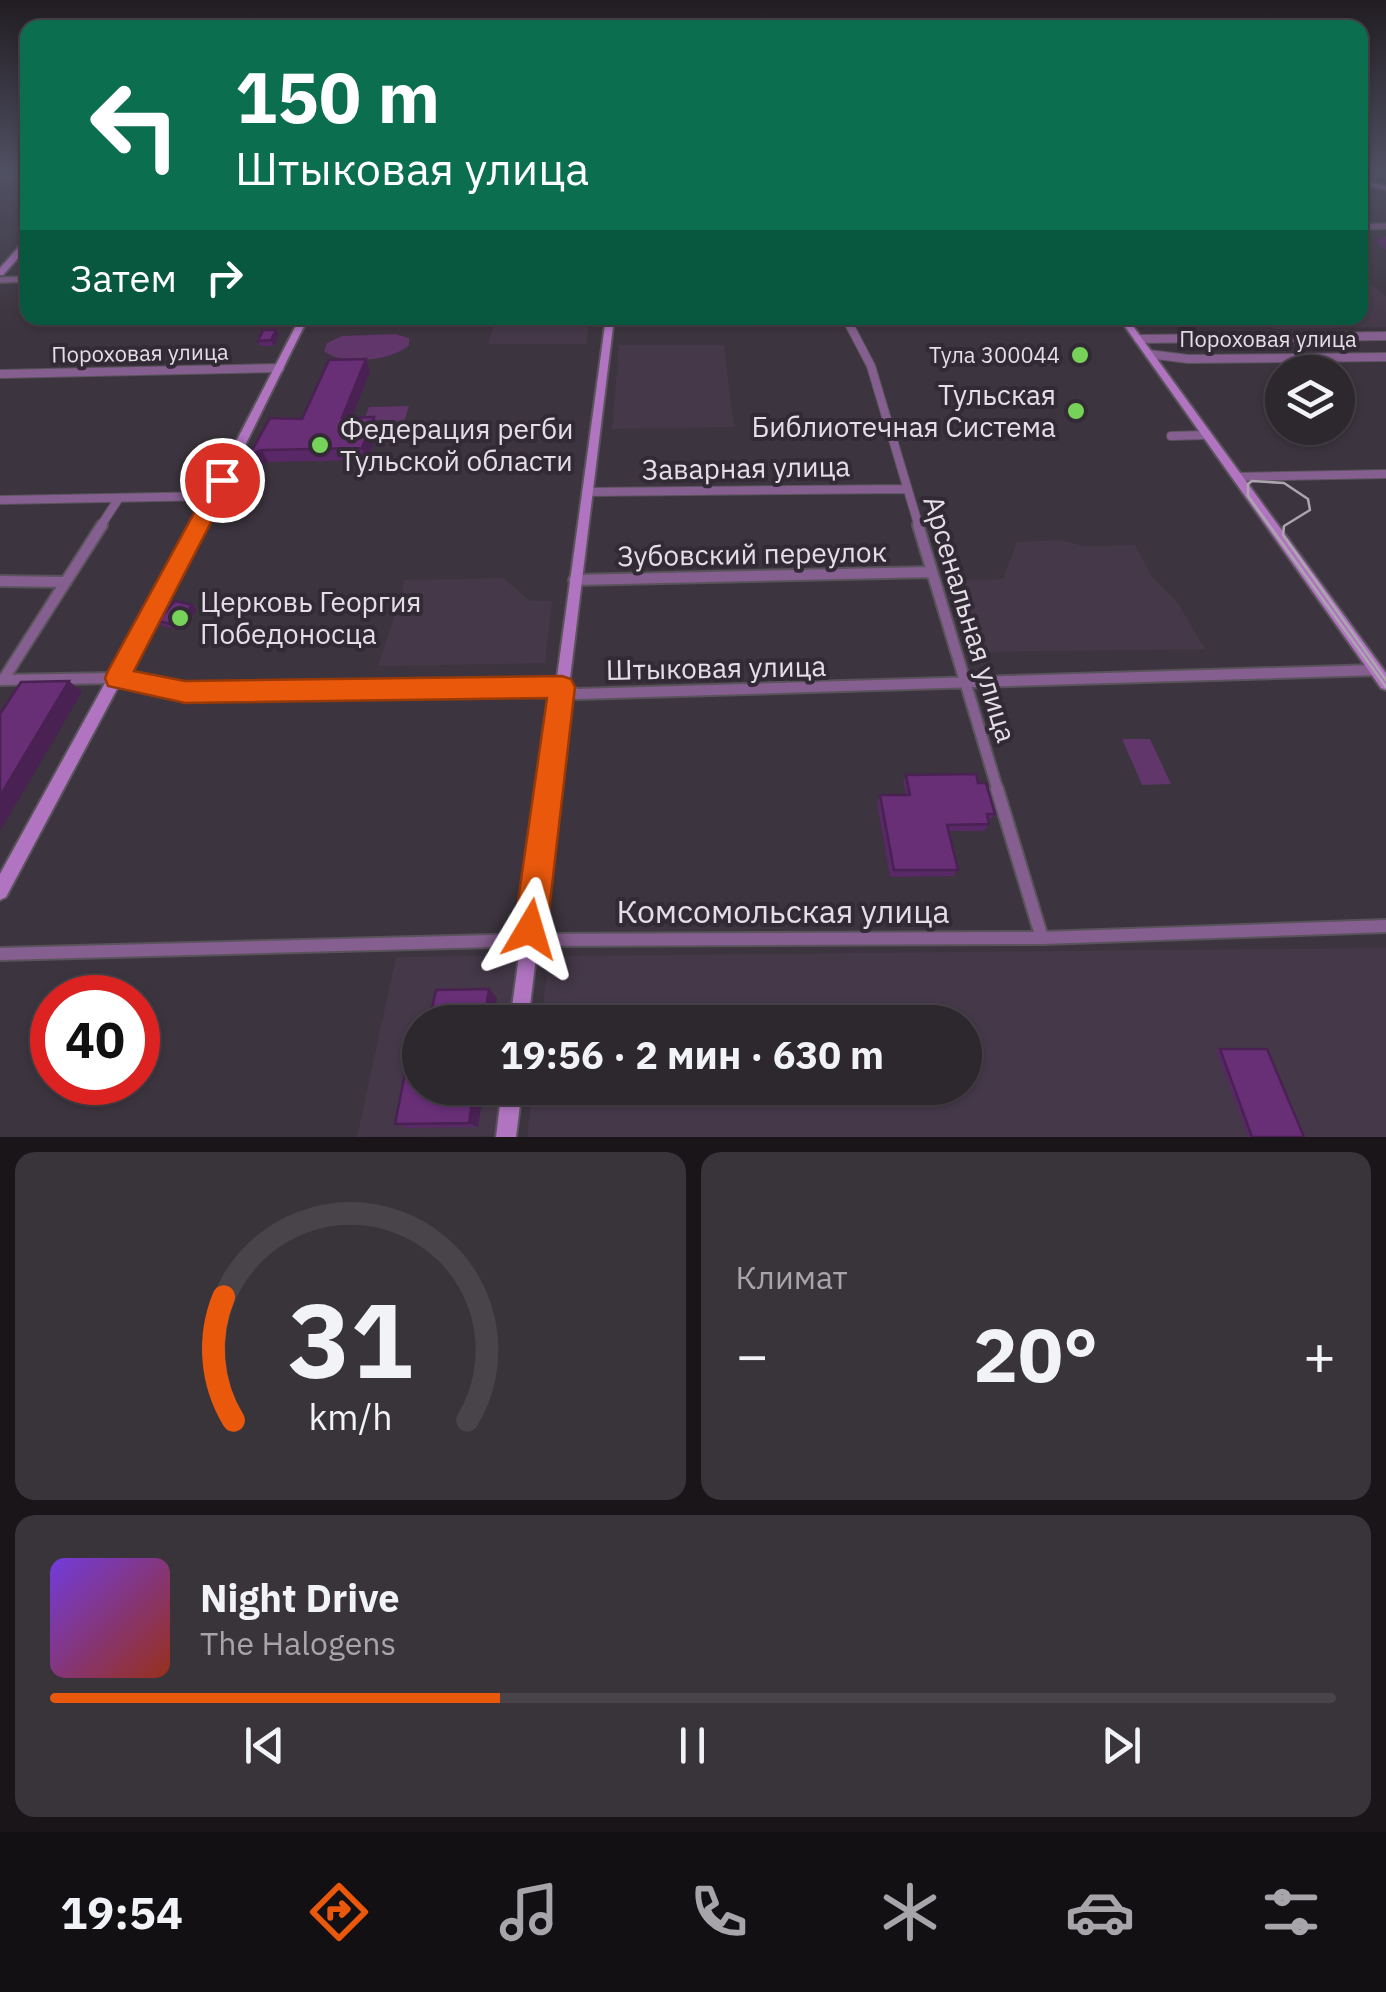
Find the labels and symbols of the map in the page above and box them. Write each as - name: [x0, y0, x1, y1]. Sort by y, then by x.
- street label: Пороховая улица: [1179, 324, 1357, 353]
- street label: Пороховая улица: [51, 336, 229, 369]
- place label: Тула 300044: [929, 340, 1060, 369]
- marker: Тула 300044: [1069, 344, 1091, 366]
- place label: Тульская Библиотечная Система: [751, 376, 1056, 445]
- marker: Тульская Библиотечная Система: [1065, 400, 1087, 422]
- place label: Федерация регби Тульской области: [340, 410, 574, 479]
- marker: Федерация регби Тульской области: [309, 434, 331, 456]
- pin: [180, 438, 265, 523]
- street label: Заварная улица: [641, 447, 851, 488]
- street label: Арсенальная улица: [915, 491, 1026, 747]
- street label: Зубовский переулок: [617, 533, 887, 574]
- place label: Церковь Георгия Победоносца: [200, 583, 421, 652]
- marker: Церковь Георгия Победоносца: [169, 607, 191, 629]
- street label: Штыковая улица: [605, 647, 827, 688]
- position arrow: [478, 877, 582, 981]
- street label: Комсомольская улица: [617, 890, 949, 932]
- speed limit sign: 40: [30, 975, 160, 1105]

